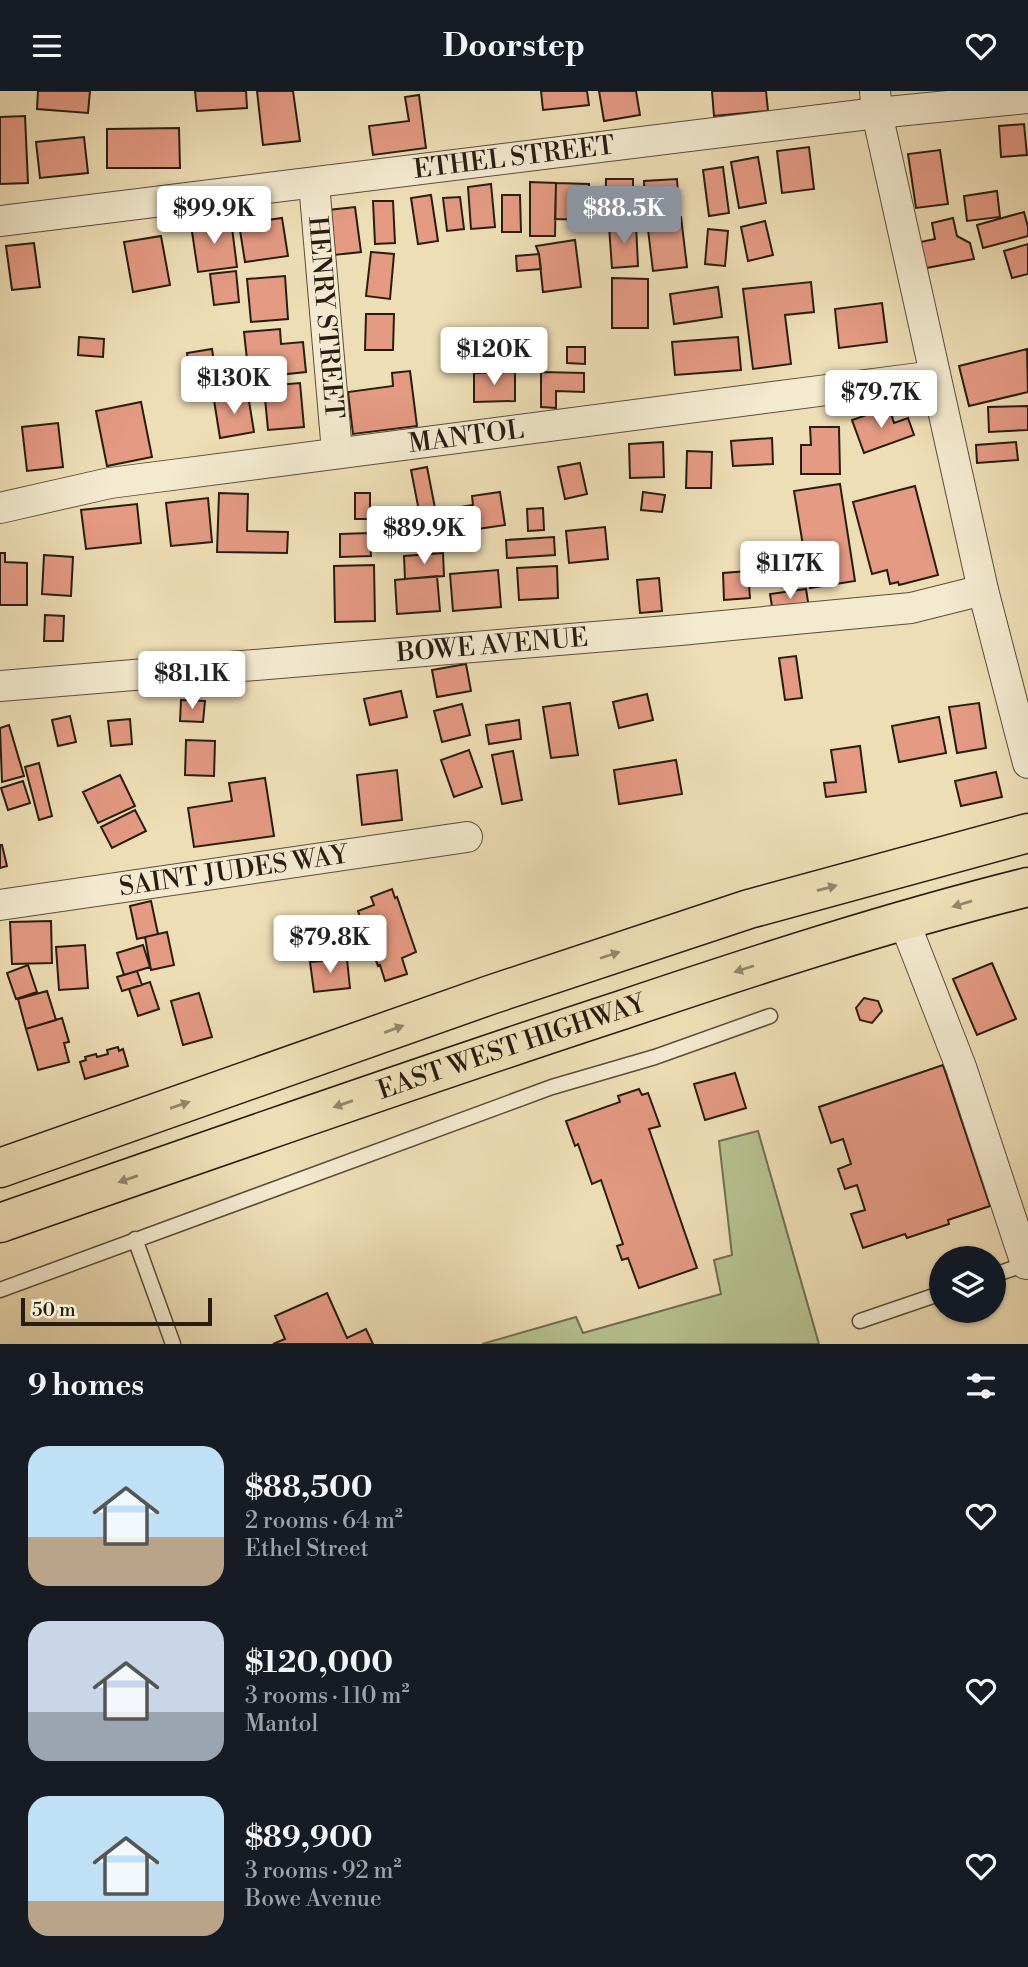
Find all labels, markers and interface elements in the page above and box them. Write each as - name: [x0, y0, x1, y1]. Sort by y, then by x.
- text: Doorstep: [443, 26, 585, 66]
- icon: menu: [28, 27, 66, 65]
- icon: heart: [962, 27, 1000, 65]
- street label: ETHEL STREET: [412, 129, 616, 186]
- pin: $99.9K: [157, 187, 271, 246]
- pin: $88.5K: [567, 187, 681, 246]
- text: $99.9K: [173, 195, 255, 223]
- text: $88.5K: [583, 195, 665, 223]
- street label: HENRY STREET: [301, 215, 350, 420]
- pin: $120K: [445, 327, 543, 387]
- text: $120K: [457, 336, 531, 364]
- pin: $130K: [185, 357, 283, 416]
- text: $130K: [197, 365, 271, 393]
- pin: $79.7K: [824, 371, 938, 430]
- text: $79.7K: [841, 379, 921, 407]
- street label: MANTOL: [407, 413, 526, 460]
- pin: $89.9K: [367, 507, 481, 566]
- text: $89.9K: [383, 515, 465, 543]
- pin: $117K: [741, 541, 839, 601]
- text: $117K: [756, 550, 824, 578]
- street label: BOWE AVENUE: [394, 622, 589, 669]
- pin: $81.1K: [135, 651, 249, 711]
- text: $81.1K: [154, 660, 230, 688]
- street label: SAINT JUDES WAY: [117, 838, 352, 903]
- one-way arrow: [816, 882, 838, 893]
- one-way arrow: [951, 900, 972, 910]
- pin: $79.8K: [273, 915, 387, 975]
- text: $79.8K: [290, 924, 370, 952]
- one-way arrow: [599, 949, 620, 960]
- one-way arrow: [734, 965, 755, 975]
- street label: EAST WEST HIGHWAY: [373, 987, 651, 1107]
- one-way arrow: [384, 1023, 405, 1034]
- one-way arrow: [170, 1099, 191, 1110]
- one-way arrow: [332, 1099, 353, 1110]
- one-way arrow: [117, 1174, 138, 1185]
- map controls: [929, 1246, 1006, 1323]
- button: layers: [929, 1246, 1006, 1323]
- scale bar: [21, 1295, 212, 1327]
- text: 50 m: [32, 1298, 76, 1322]
- text: 9 homes: [28, 1367, 144, 1405]
- icon: filters: [962, 1367, 1000, 1405]
- text: $88,500: [245, 1469, 373, 1507]
- icon: home: [84, 1474, 168, 1558]
- icon: heart: [962, 1497, 1000, 1535]
- text: 2 rooms · 64 m²: [245, 1507, 403, 1535]
- text: Ethel Street: [245, 1535, 369, 1563]
- text: $120,000: [245, 1644, 393, 1682]
- icon: home: [84, 1649, 168, 1733]
- icon: heart: [962, 1672, 1000, 1710]
- text: 3 rooms · 110 m²: [245, 1682, 409, 1710]
- text: Mantol: [245, 1710, 318, 1738]
- text: $89,900: [245, 1819, 373, 1857]
- icon: home: [84, 1824, 168, 1908]
- icon: heart: [962, 1847, 1000, 1885]
- text: 3 rooms · 92 m²: [245, 1857, 401, 1885]
- text: Bowe Avenue: [245, 1885, 382, 1913]

